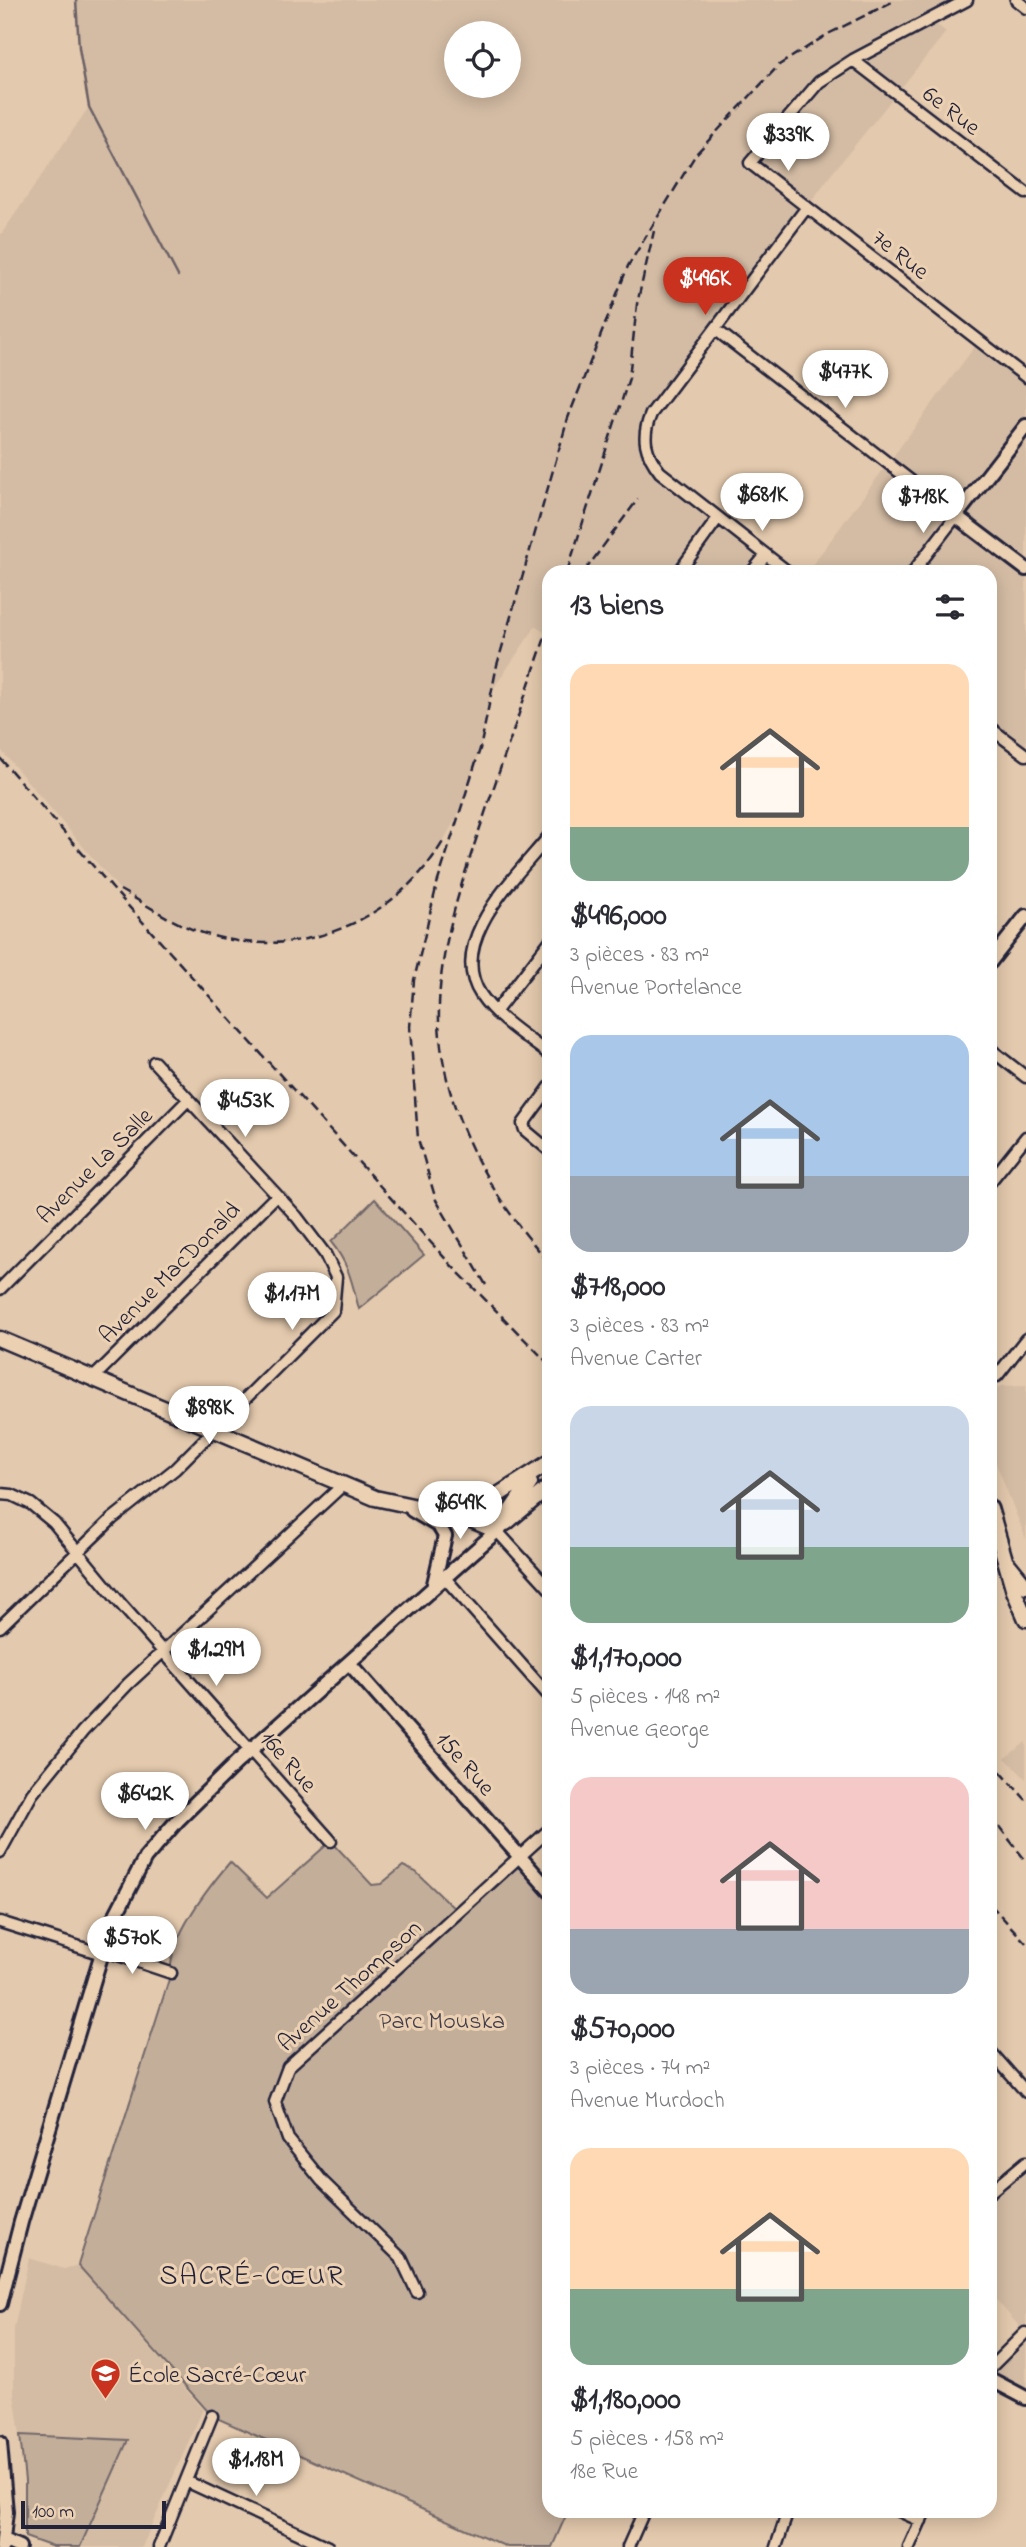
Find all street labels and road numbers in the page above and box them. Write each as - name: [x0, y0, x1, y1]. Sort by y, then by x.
- street label: 6e Rue: [914, 78, 987, 146]
- street label: 7e Rue: [863, 222, 936, 290]
- street label: Avenue La Salle: [29, 1100, 162, 1233]
- street label: Avenue MacDonald: [92, 1194, 250, 1353]
- street label: 16e Rue: [250, 1724, 324, 1802]
- street label: 15e Rue: [426, 1725, 502, 1805]
- street label: Avenue Thompson: [271, 1912, 431, 2061]

